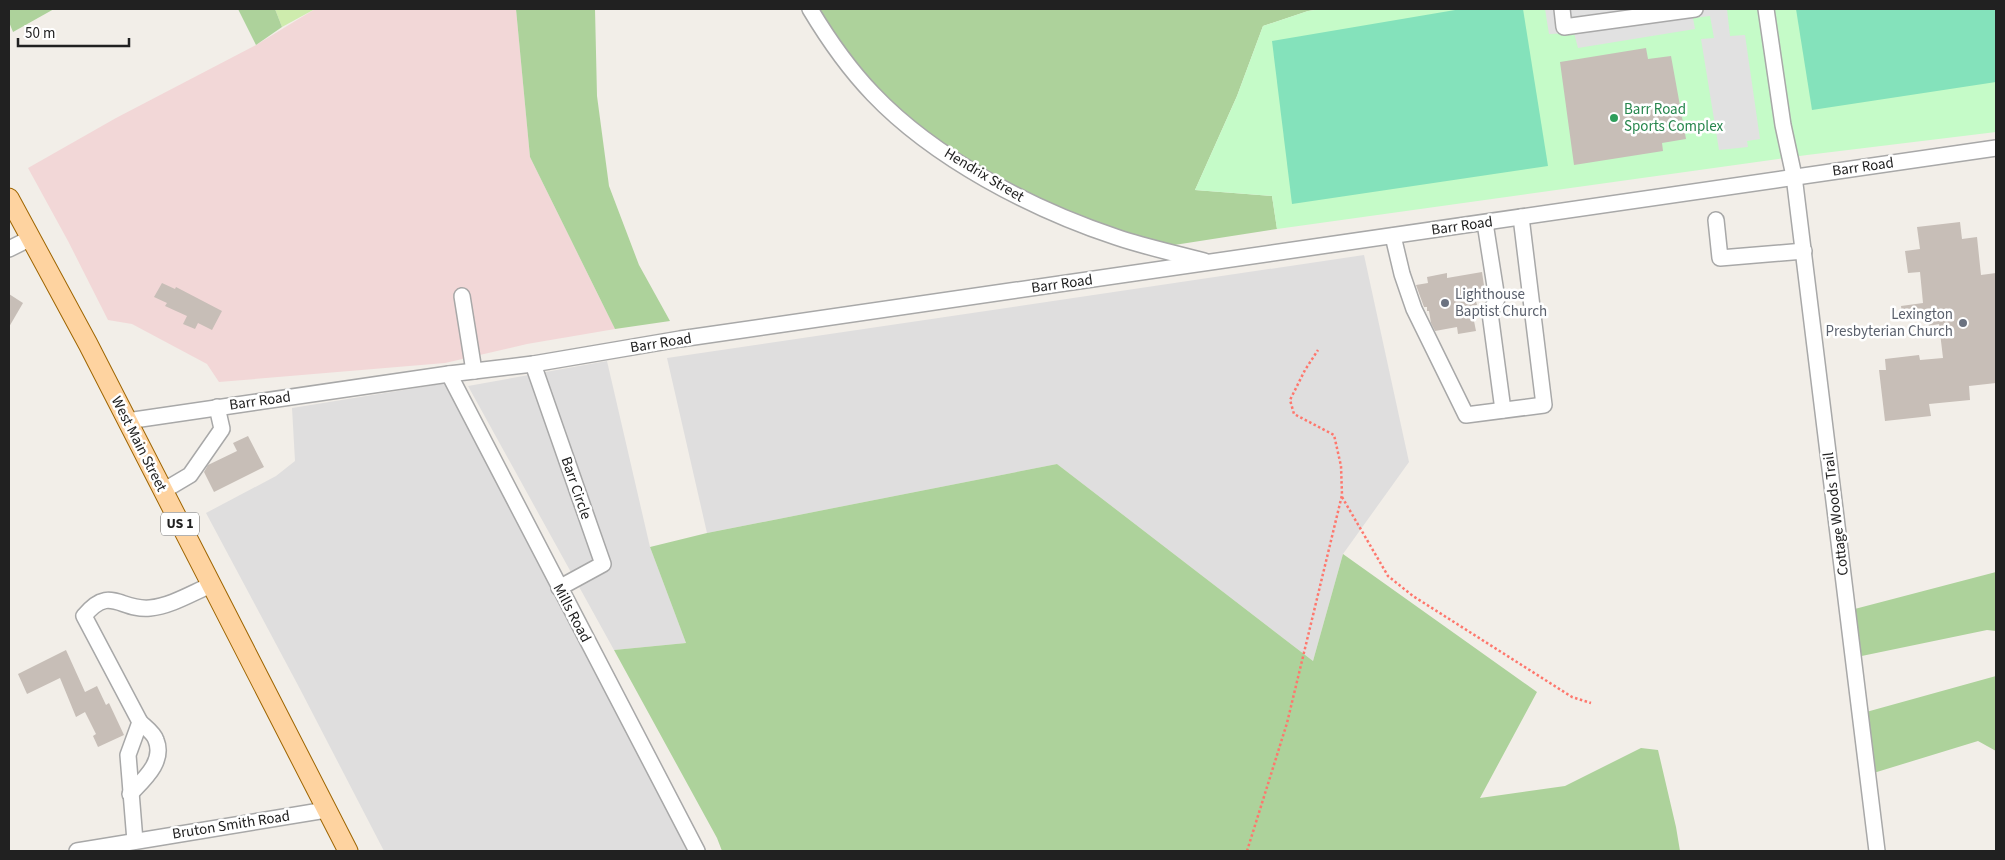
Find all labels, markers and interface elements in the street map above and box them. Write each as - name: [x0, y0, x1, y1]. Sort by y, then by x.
- scale bar: [18, 15, 129, 47]
- text: 50 m: [25, 23, 55, 44]
- place label: Barr Road Sports Complex: [1624, 99, 1723, 137]
- marker: Barr Road Sports Complex: [1608, 112, 1620, 124]
- street label: Hendrix Street: [940, 143, 1028, 207]
- street label: Barr Road: [1831, 152, 1895, 182]
- street label: Barr Road: [1430, 211, 1494, 241]
- street label: Barr Road: [1030, 269, 1094, 299]
- place label: Lighthouse Baptist Church: [1455, 284, 1547, 322]
- marker: Lighthouse Baptist Church: [1439, 297, 1451, 309]
- place label: Lexington Presbyterian Church: [1826, 304, 1953, 342]
- marker: Lexington Presbyterian Church: [1957, 317, 1969, 329]
- street label: Barr Road: [629, 328, 693, 358]
- street label: Barr Road: [228, 386, 292, 416]
- street label: West Main Street: [106, 393, 172, 495]
- street label: Cottage Woods Trail: [1818, 451, 1854, 577]
- street label: Barr Circle: [555, 454, 597, 522]
- road number: US 1: [161, 512, 199, 536]
- street label: Mills Road: [548, 580, 596, 646]
- street label: Bruton Smith Road: [171, 805, 291, 845]

